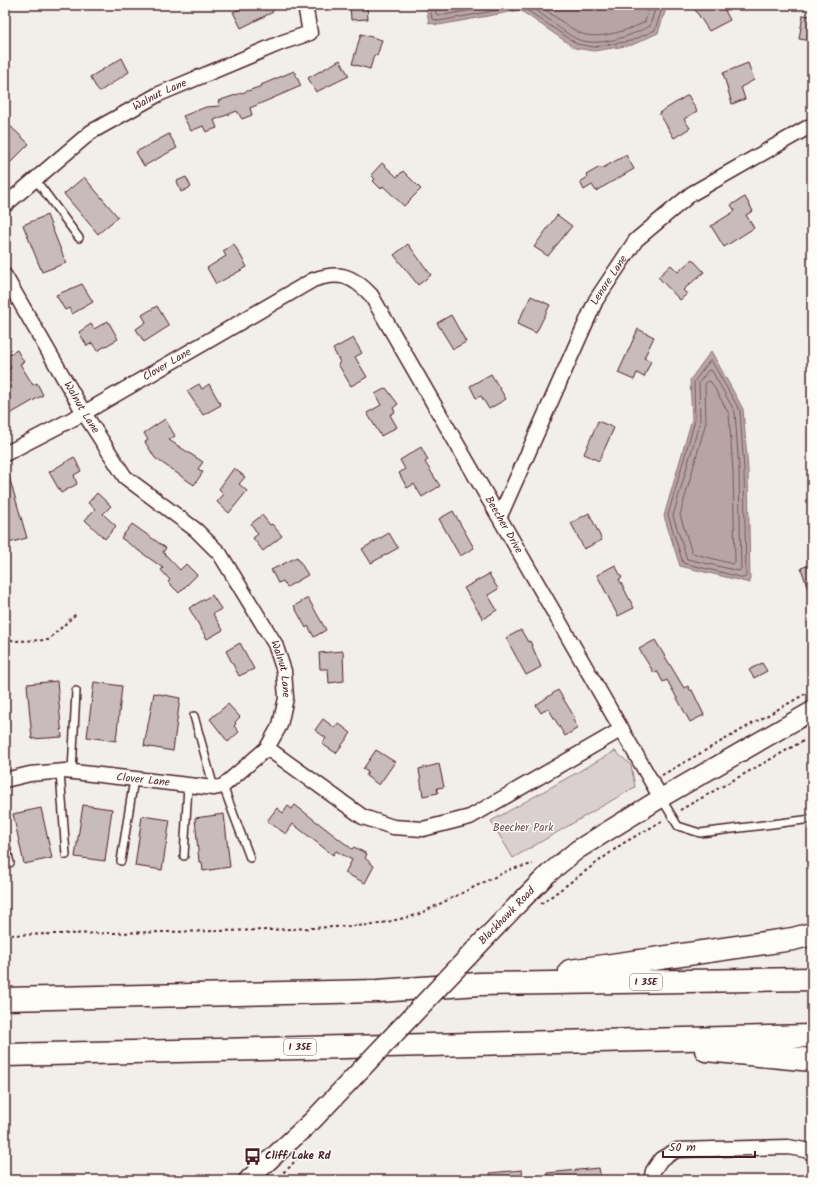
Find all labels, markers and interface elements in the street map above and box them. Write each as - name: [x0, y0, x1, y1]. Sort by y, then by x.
- street label: Walnut Lane: [129, 74, 190, 116]
- street label: Lenore Lane: [586, 252, 632, 308]
- street label: Clover Lane: [139, 343, 195, 386]
- street label: Walnut Lane: [59, 378, 104, 437]
- street label: Beecher Drive: [480, 493, 527, 557]
- street label: Walnut Lane: [265, 638, 295, 698]
- street label: Clover Lane: [115, 768, 171, 792]
- park label: Beecher Park: [493, 819, 554, 837]
- street label: Blackhawk Road: [474, 882, 540, 949]
- road number: I 35E: [630, 974, 662, 990]
- road number: I 35E: [284, 1039, 316, 1055]
- scale bar: [663, 1133, 755, 1159]
- text: 50 m: [669, 1138, 696, 1157]
- bus stop icon: Cliff Lake Rd: [242, 1146, 262, 1166]
- place label: Cliff Lake Rd: [265, 1147, 332, 1165]

